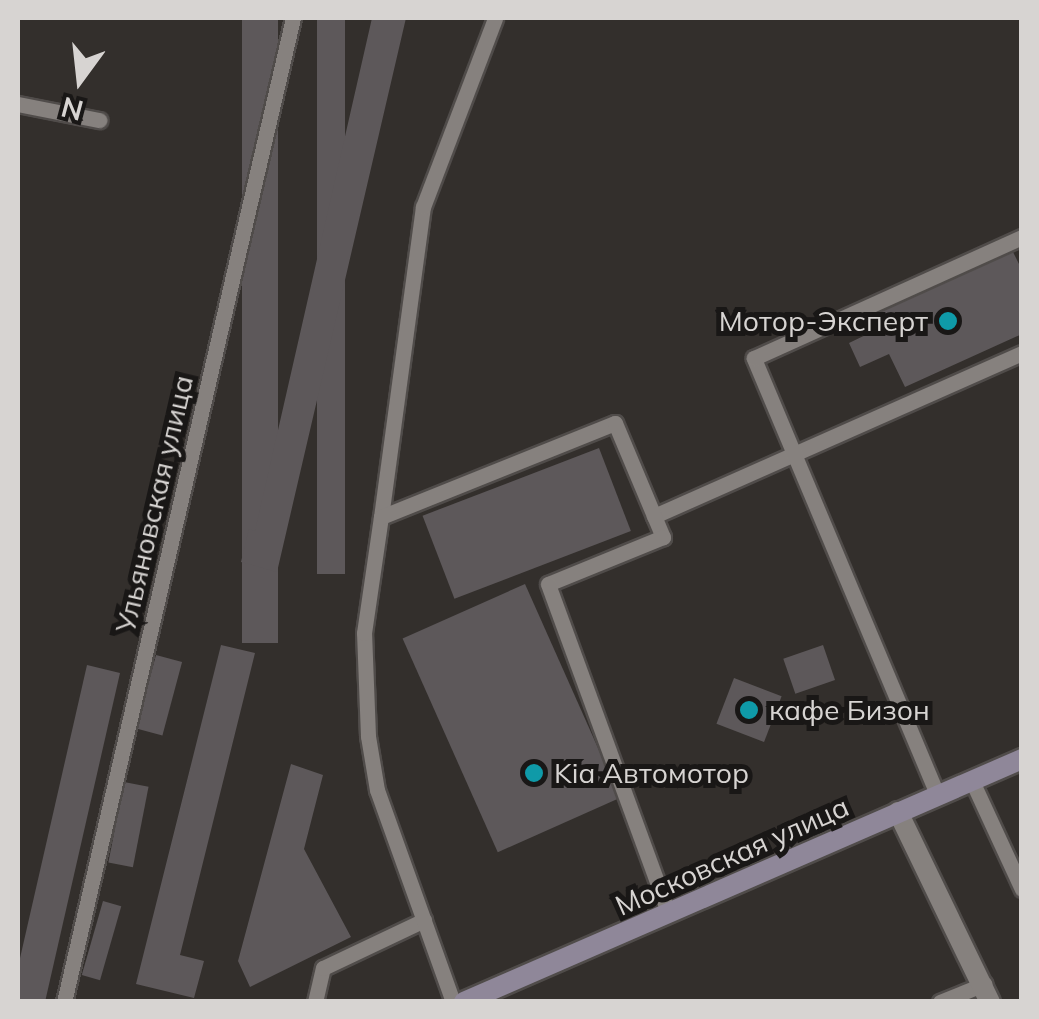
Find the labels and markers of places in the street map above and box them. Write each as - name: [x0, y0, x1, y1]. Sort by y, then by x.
- place label: Мотор-Эксперт: [719, 304, 928, 338]
- marker: Мотор-Эксперт: [937, 310, 959, 332]
- place label: кафе Бизон: [769, 693, 930, 727]
- marker: кафе Бизон: [738, 699, 760, 721]
- place label: Kia Автомотор: [554, 756, 749, 790]
- marker: Kia Автомотор: [523, 762, 545, 784]

